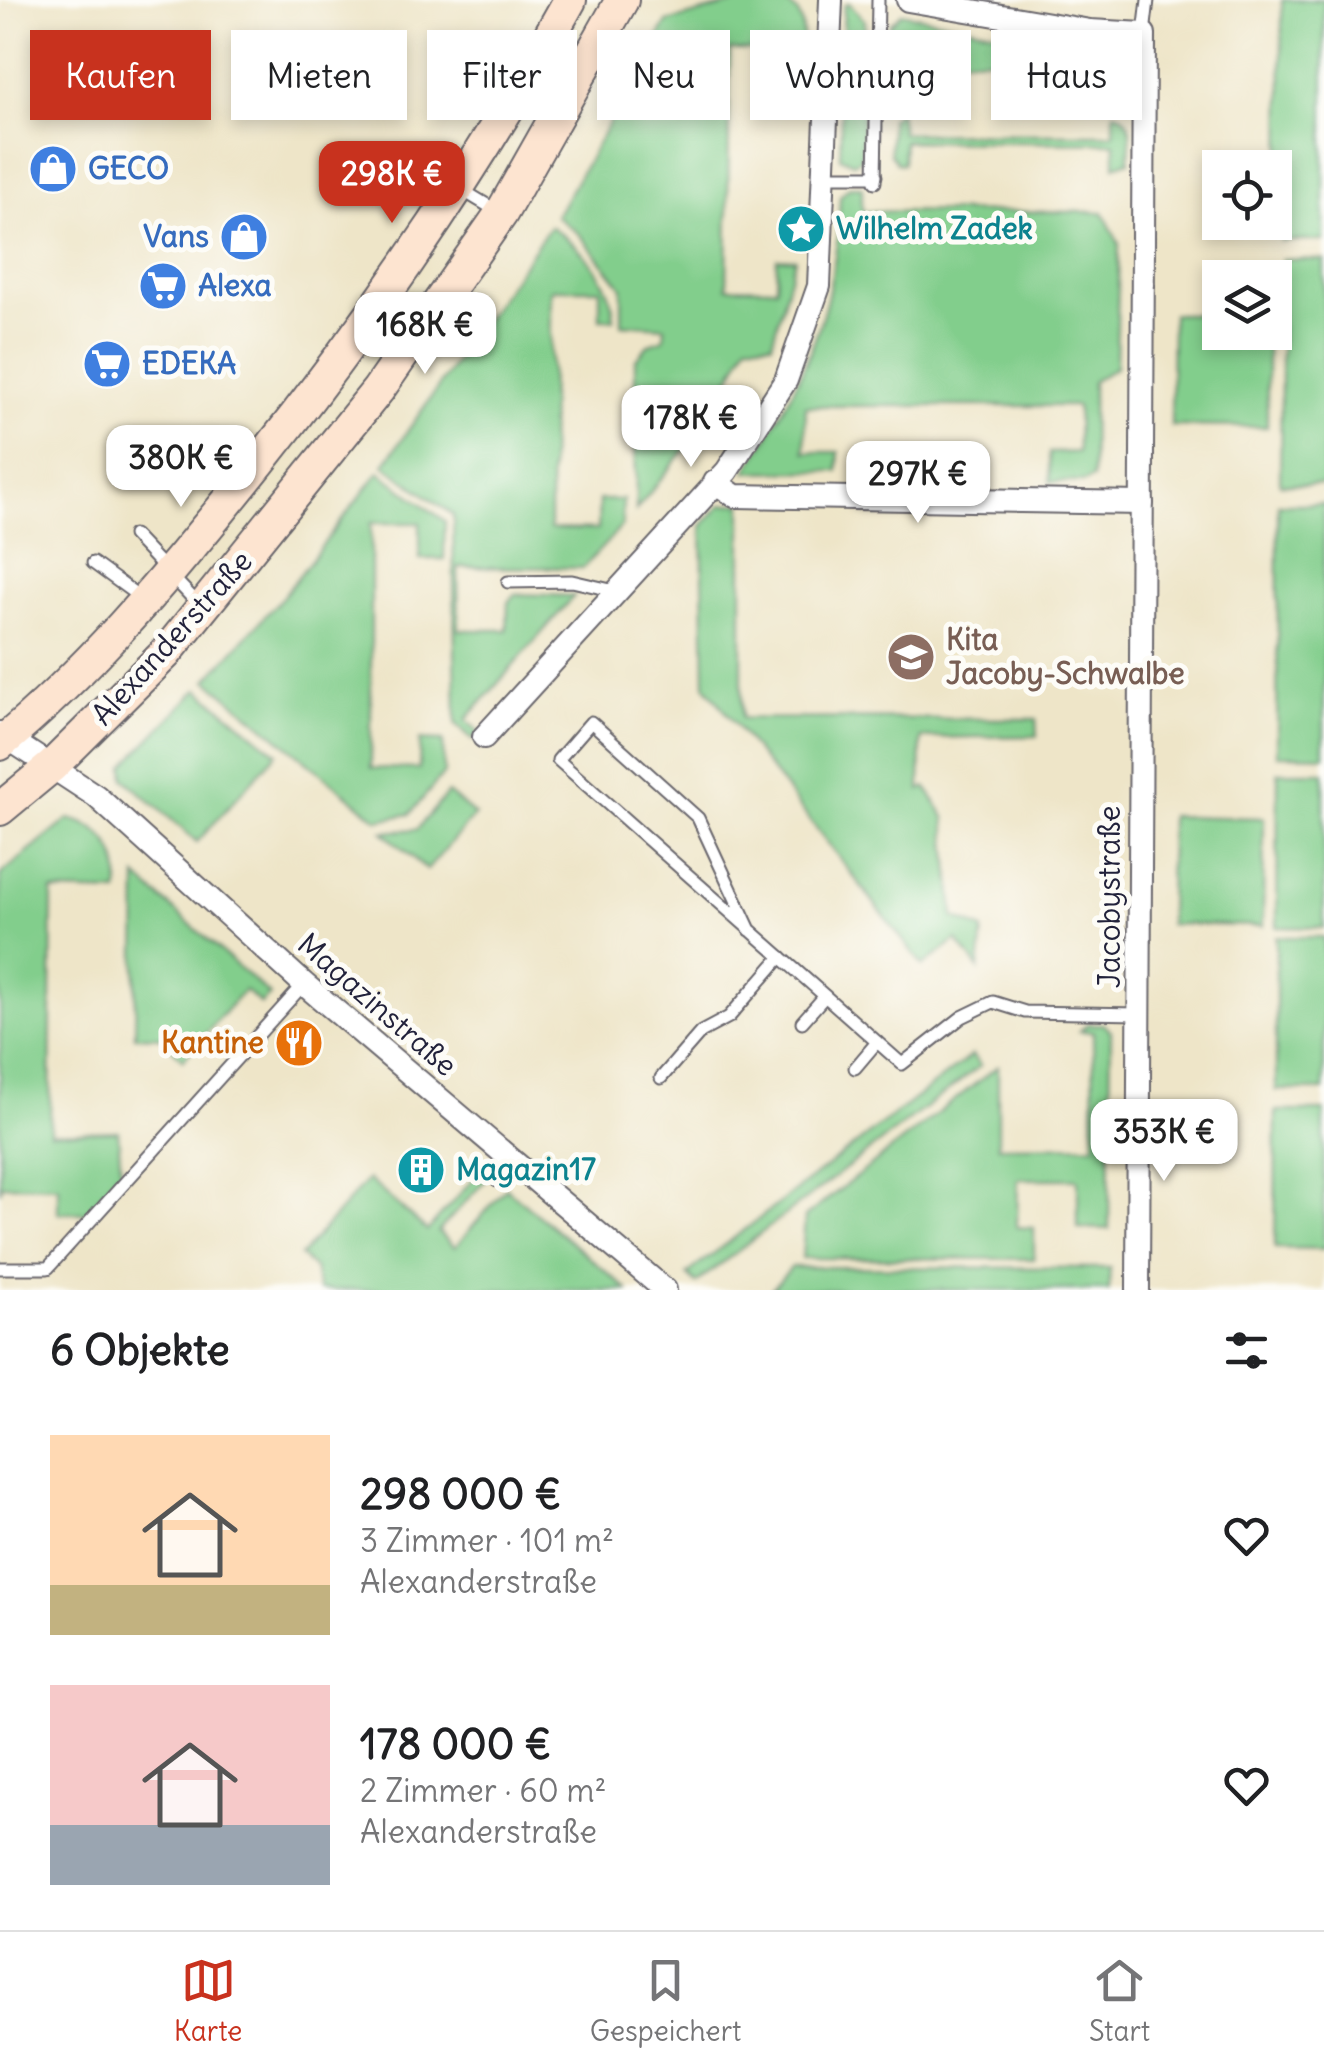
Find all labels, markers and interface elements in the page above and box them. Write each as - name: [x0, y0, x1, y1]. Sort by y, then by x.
- chip: Kaufen: [30, 30, 211, 120]
- chip: Mieten: [231, 30, 407, 120]
- chip: Filter: [427, 30, 577, 120]
- chip: Neu: [597, 30, 730, 120]
- chip: Wohnung: [750, 30, 971, 120]
- chip: Haus: [991, 30, 1142, 120]
- pin: 298K €: [311, 141, 473, 226]
- shop icon: GECO: [27, 143, 79, 195]
- place label: GECO: [88, 149, 169, 187]
- map controls: [1202, 150, 1292, 350]
- button: locate: [1202, 150, 1292, 240]
- text: 298K €: [341, 153, 443, 194]
- place icon: Wilhelm Zadek: [775, 203, 827, 255]
- place label: Wilhelm Zadek: [836, 209, 1033, 247]
- shop icon: Vans: [218, 211, 270, 263]
- place label: Vans: [143, 217, 209, 255]
- supermarket icon: Alexa: [137, 260, 189, 312]
- button: layers: [1202, 260, 1292, 350]
- place label: Alexa: [198, 266, 272, 304]
- pin: 168K €: [344, 292, 506, 377]
- text: 168K €: [376, 304, 474, 345]
- supermarket icon: EDEKA: [81, 338, 133, 390]
- place label: EDEKA: [142, 344, 236, 382]
- pin: 178K €: [610, 385, 772, 470]
- text: 178K €: [644, 397, 738, 438]
- pin: 380K €: [100, 425, 262, 510]
- text: 380K €: [128, 437, 234, 478]
- pin: 297K €: [837, 441, 999, 526]
- text: 297K €: [868, 453, 968, 494]
- street label: Alexanderstraße: [83, 542, 260, 733]
- place label: Kita Jacoby-Schwalbe: [946, 620, 1185, 692]
- school or university icon: Kita Jacoby-Schwalbe: [885, 631, 937, 683]
- street label: Jacobystraße: [1090, 806, 1128, 988]
- street label: Magazinstraße: [290, 925, 465, 1084]
- restaurant icon: Kantine: [273, 1017, 325, 1069]
- place label: Kantine: [161, 1023, 264, 1061]
- pin: 353K €: [1083, 1099, 1245, 1184]
- text: 353K €: [1113, 1111, 1215, 1152]
- building icon: Magazin17: [395, 1144, 447, 1196]
- place label: Magazin17: [456, 1150, 596, 1188]
- icon: filters: [1219, 1323, 1274, 1378]
- text: 6 Objekte: [50, 1324, 230, 1376]
- text: 298 000 €: [360, 1468, 561, 1520]
- icon: home: [130, 1475, 250, 1595]
- icon: heart: [1219, 1508, 1274, 1563]
- text: 3 Zimmer · 101 m²: [360, 1520, 614, 1561]
- text: Alexanderstraße: [360, 1561, 597, 1602]
- text: 178 000 €: [360, 1718, 551, 1770]
- icon: home: [130, 1725, 250, 1845]
- icon: heart: [1219, 1758, 1274, 1813]
- text: 2 Zimmer · 60 m²: [360, 1770, 606, 1811]
- text: Alexanderstraße: [360, 1811, 597, 1852]
- tab: Karte: [174, 1953, 242, 2049]
- tab: Gespeichert: [590, 1953, 742, 2049]
- tab: Start: [1089, 1953, 1150, 2049]

